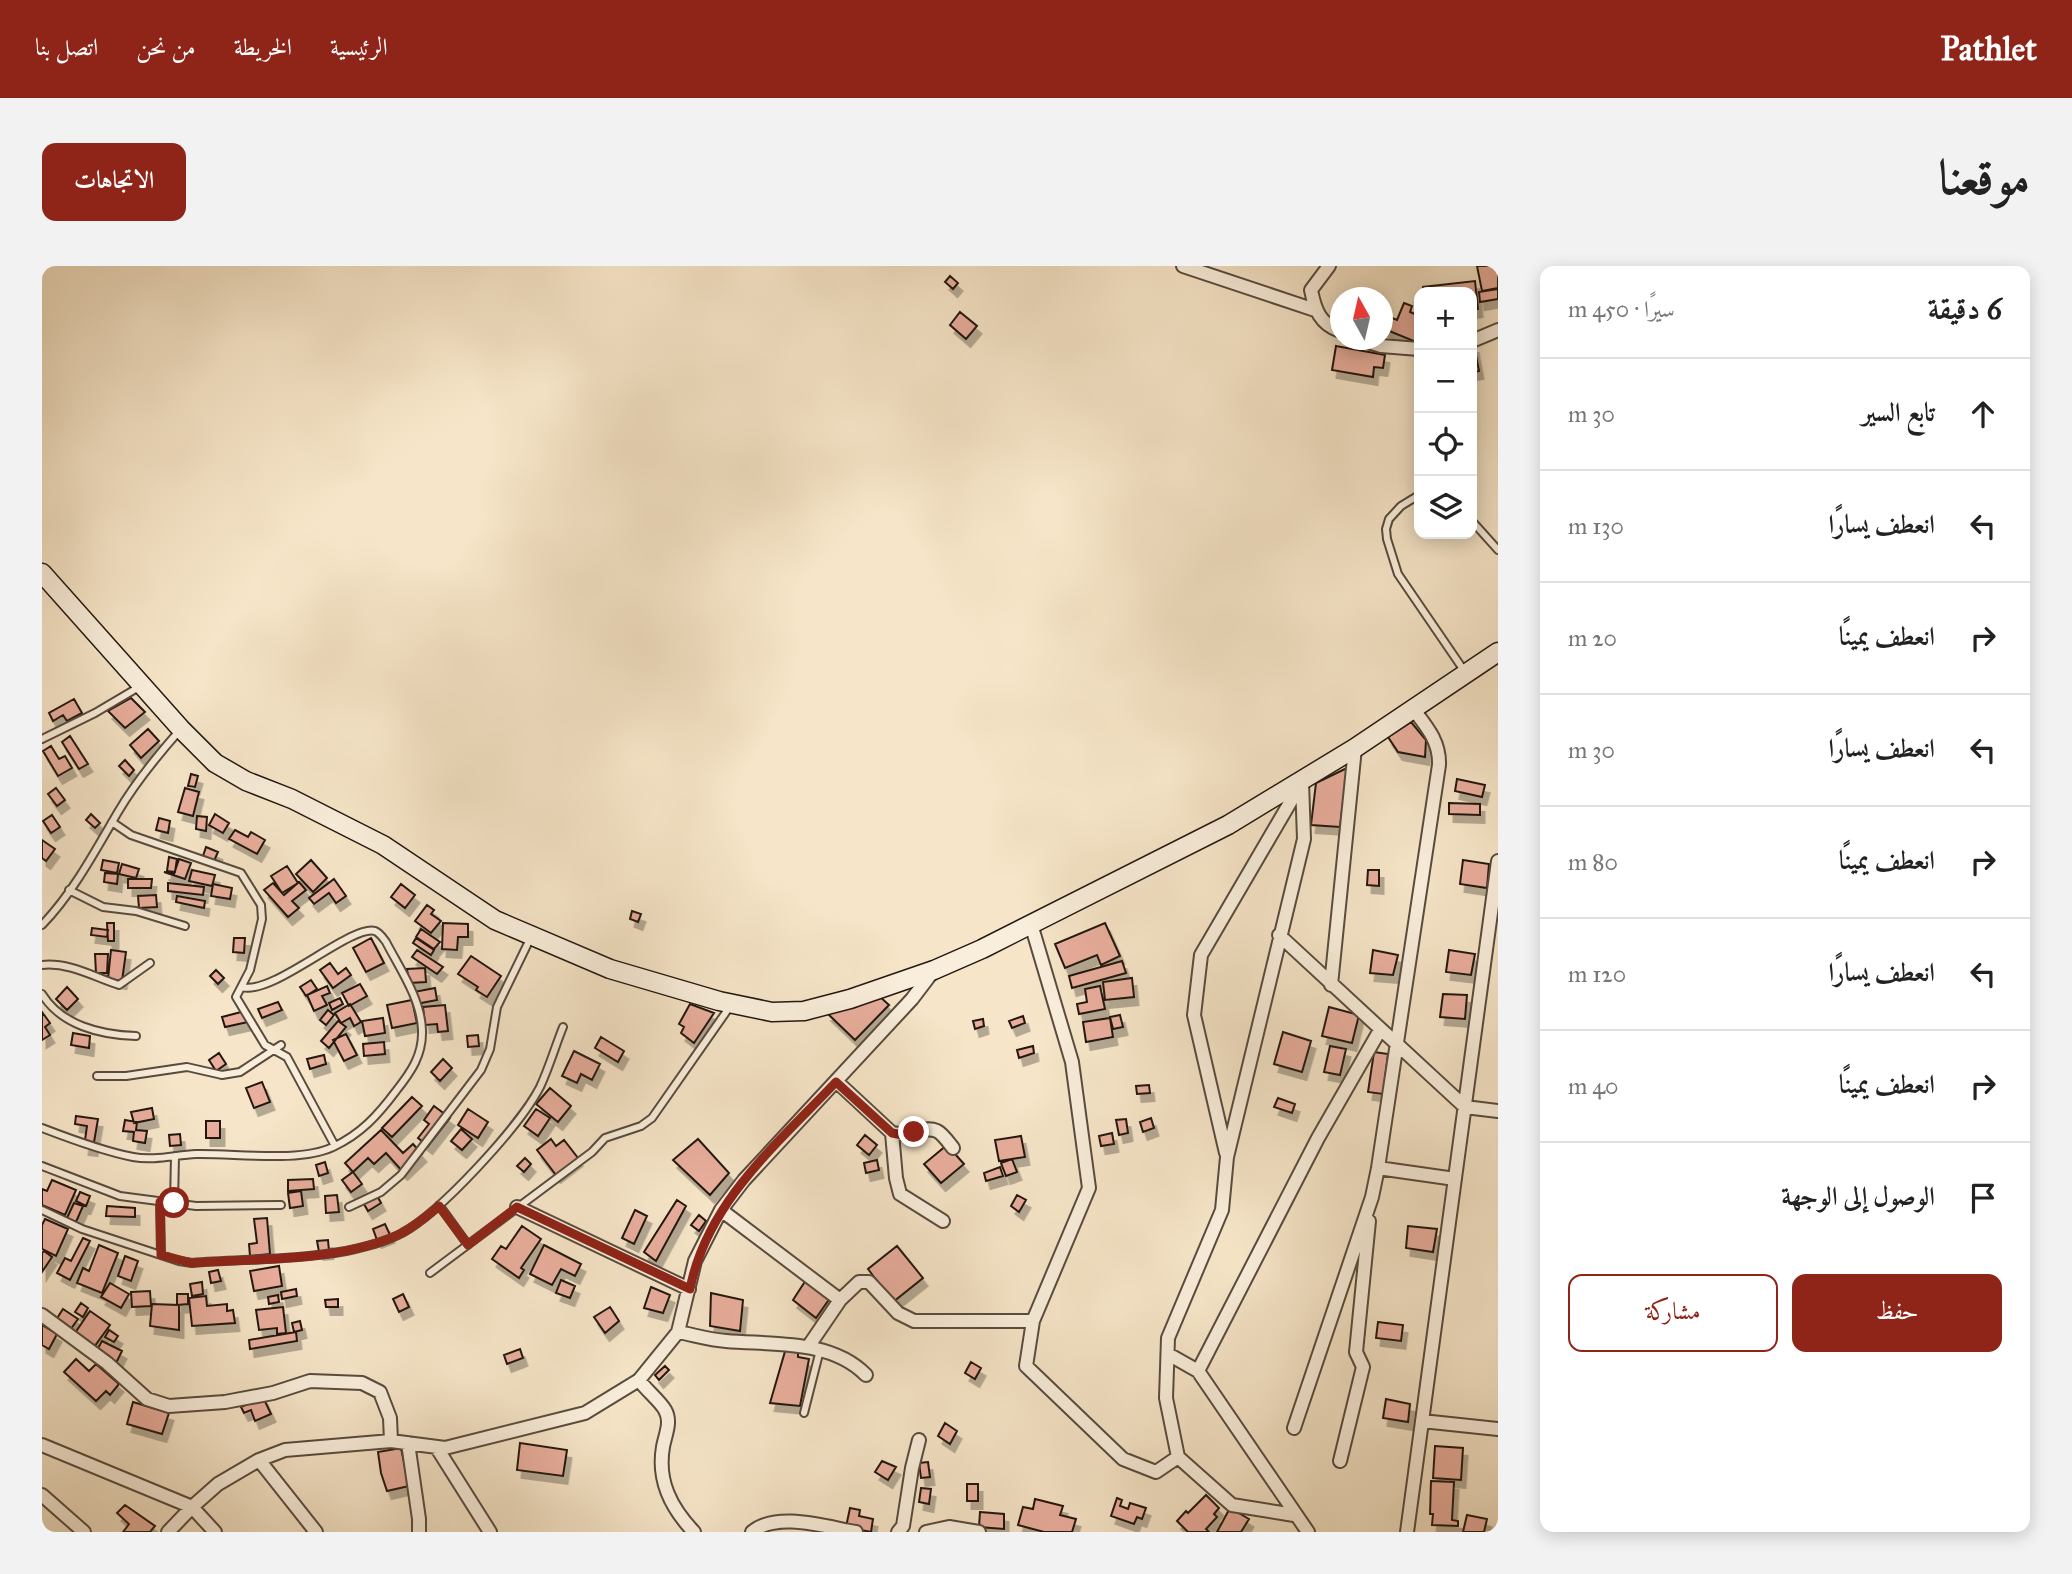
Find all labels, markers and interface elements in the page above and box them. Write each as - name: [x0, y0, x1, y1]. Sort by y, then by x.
- text: Pathlet: [1941, 29, 2037, 69]
- text: اتصل بنا: [35, 32, 98, 62]
- text: من نحن: [136, 32, 196, 62]
- text: الخريطة: [234, 32, 292, 62]
- text: الرئيسية: [330, 32, 388, 62]
- button: الاتجاهات: [42, 143, 186, 221]
- text: موقعنا: [1938, 148, 2030, 207]
- north arrow: [1330, 287, 1393, 350]
- map controls: [1414, 287, 1477, 539]
- button: +: [1414, 287, 1477, 350]
- text: 6 دقيقة: [1928, 291, 2002, 327]
- text: سيرًا · 450 m: [1568, 295, 1675, 323]
- button: −: [1414, 350, 1477, 413]
- icon: ahead: [1964, 395, 2002, 433]
- text: تابع السير: [1862, 396, 1935, 428]
- text: 30 m: [1568, 400, 1615, 428]
- button: locate: [1414, 413, 1477, 476]
- button: layers: [1414, 476, 1477, 539]
- icon: left: [1964, 507, 2002, 545]
- text: انعطف يسارًا: [1828, 508, 1935, 540]
- text: 130 m: [1568, 512, 1624, 540]
- icon: right: [1964, 619, 2002, 657]
- text: انعطف يمينًا: [1839, 620, 1935, 652]
- text: 20 m: [1568, 624, 1617, 652]
- icon: left: [1964, 731, 2002, 769]
- text: انعطف يسارًا: [1828, 732, 1935, 764]
- text: 30 m: [1568, 736, 1615, 764]
- icon: right: [1964, 843, 2002, 881]
- text: انعطف يمينًا: [1839, 844, 1935, 876]
- text: 80 m: [1568, 848, 1618, 876]
- icon: left: [1964, 955, 2002, 993]
- text: انعطف يسارًا: [1828, 956, 1935, 988]
- text: 120 m: [1568, 960, 1626, 988]
- icon: right: [1964, 1067, 2002, 1105]
- text: انعطف يمينًا: [1839, 1068, 1935, 1100]
- text: 40 m: [1568, 1072, 1618, 1100]
- route end: [898, 1116, 929, 1147]
- icon: arrive: [1964, 1179, 2002, 1217]
- text: الوصول إلى الوجهة: [1781, 1180, 1935, 1212]
- route start: [158, 1187, 189, 1218]
- button: مشاركة: [1568, 1274, 1778, 1352]
- button: حفظ: [1792, 1274, 2002, 1352]

